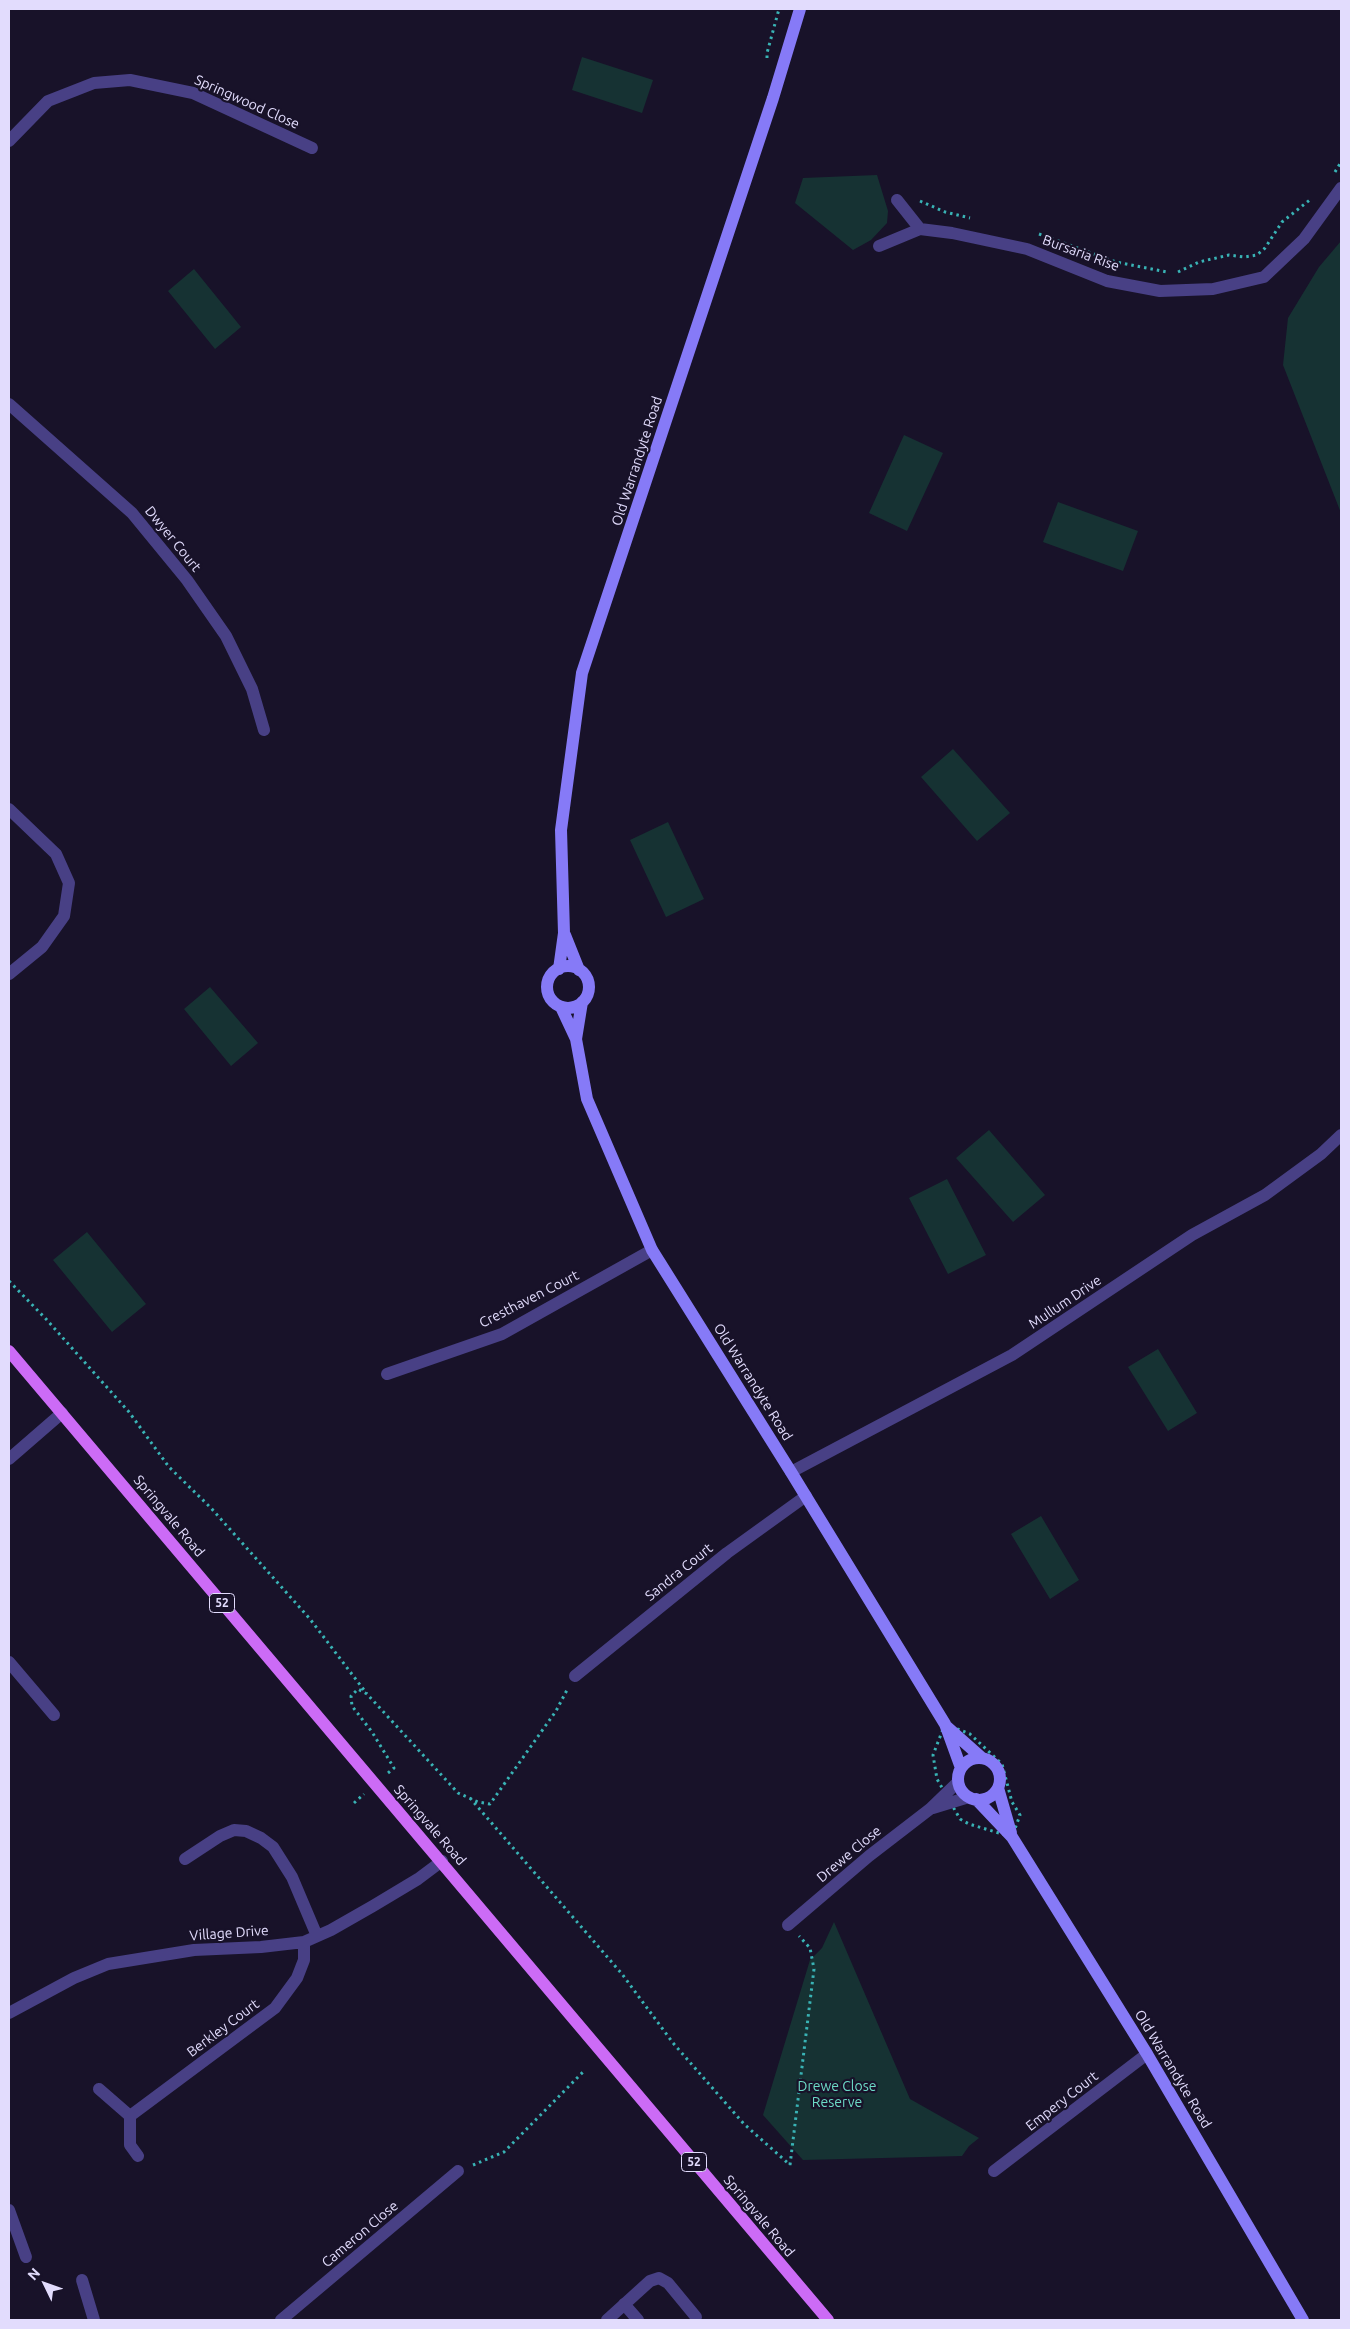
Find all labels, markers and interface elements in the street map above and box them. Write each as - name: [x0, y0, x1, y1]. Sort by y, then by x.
- street label: Springwood Close: [192, 71, 302, 133]
- street label: Bursaria Rise: [1040, 231, 1122, 275]
- street label: Old Warrandyte Road: [608, 394, 666, 528]
- street label: Dwyer Court: [141, 503, 205, 575]
- street label: Cresthaven Court: [476, 1267, 582, 1331]
- street label: Mullum Drive: [1026, 1272, 1104, 1332]
- street label: Old Warrandyte Road: [710, 1320, 796, 1444]
- street label: Springvale Road: [130, 1472, 208, 1560]
- street label: Sandra Court: [642, 1540, 716, 1604]
- road number: 52: [210, 1594, 234, 1612]
- street label: Springvale Road: [390, 1781, 470, 1869]
- street label: Drewe Close: [813, 1822, 885, 1886]
- street label: Village Drive: [189, 1922, 269, 1944]
- street label: Berkley Court: [184, 1995, 262, 2061]
- street label: Old Warrandyte Road: [1131, 2007, 1215, 2131]
- street label: Empery Court: [1023, 2068, 1101, 2134]
- park label: Drewe Close Reserve: [798, 2078, 876, 2110]
- road number: 52: [682, 2152, 706, 2172]
- street label: Springvale Road: [720, 2172, 798, 2260]
- street label: Cameron Close: [318, 2197, 402, 2271]
- north arrow: [20, 2259, 70, 2309]
- text: N: [24, 2265, 43, 2283]

